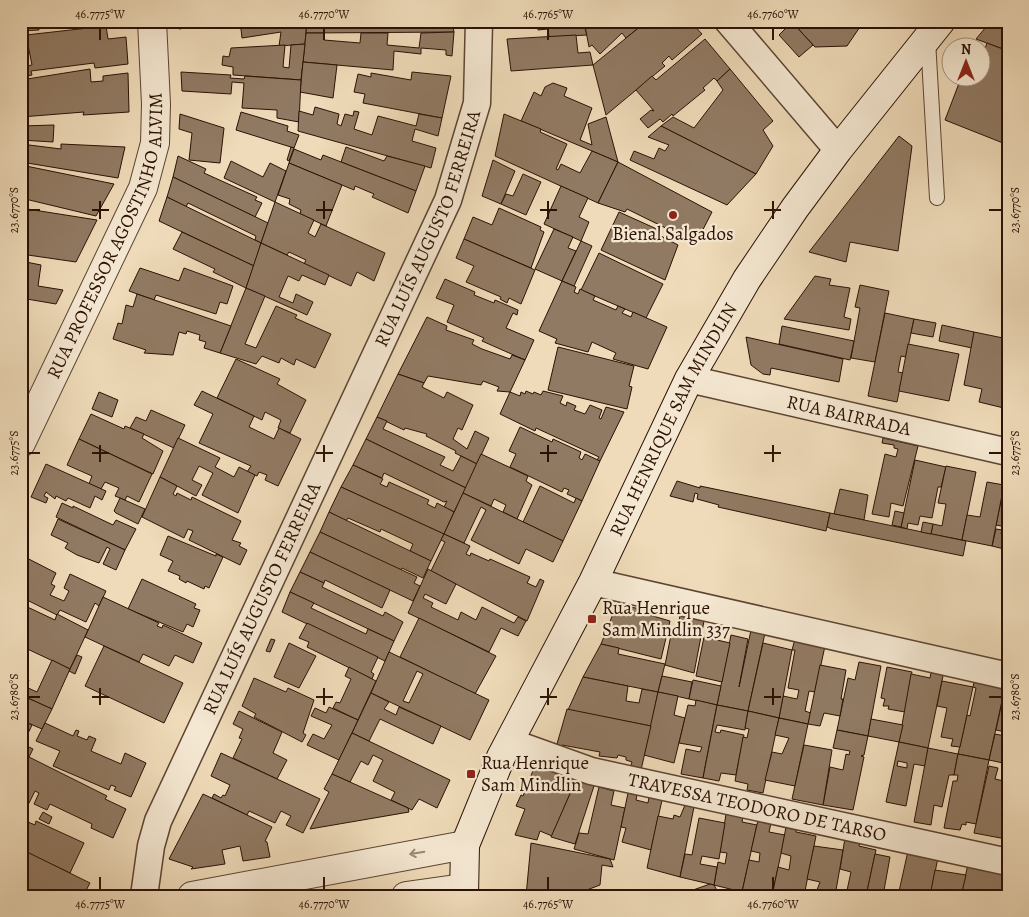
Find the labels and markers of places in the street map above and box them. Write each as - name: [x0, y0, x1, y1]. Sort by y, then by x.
- marker: Bienal Salgados: [667, 209, 679, 221]
- place label: Bienal Salgados: [612, 221, 734, 247]
- place label: Rua Henrique Sam Mindlin 337: [602, 595, 730, 643]
- marker: Rua Henrique Sam Mindlin 337: [586, 613, 598, 625]
- place label: Rua Henrique Sam Mindlin: [481, 750, 589, 798]
- marker: Rua Henrique Sam Mindlin: [465, 768, 477, 780]

